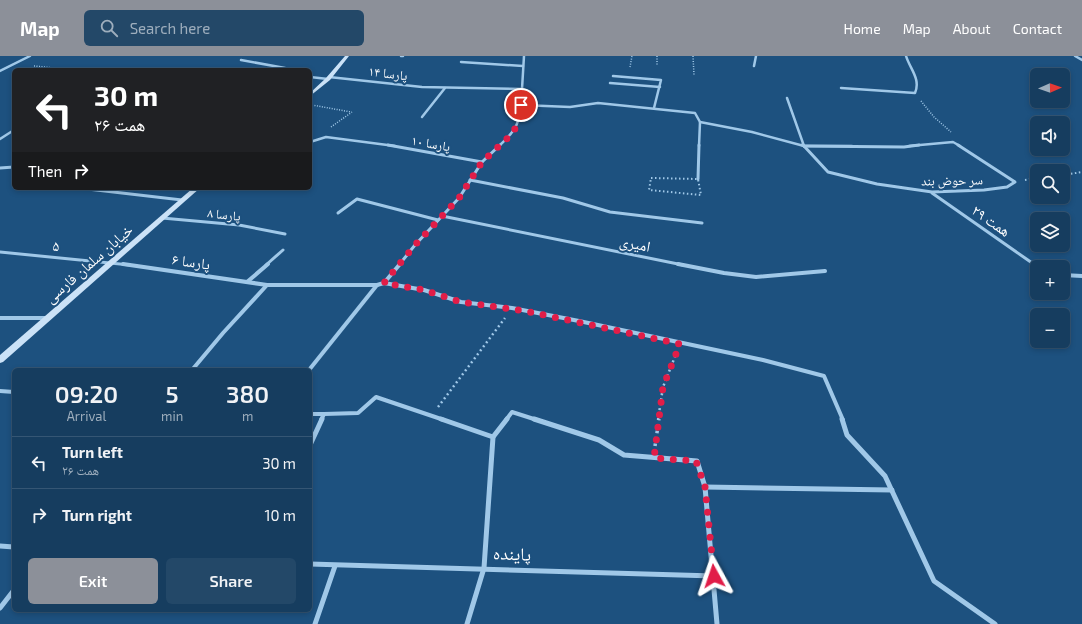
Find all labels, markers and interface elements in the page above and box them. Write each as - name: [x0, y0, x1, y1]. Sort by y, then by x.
- search box: [84, 10, 364, 46]
- text: Map: [20, 17, 60, 40]
- icon: search: [98, 17, 120, 39]
- text: Search here: [130, 19, 210, 37]
- text: Home: [844, 20, 881, 37]
- text: Map: [903, 20, 931, 37]
- text: About: [953, 20, 991, 37]
- text: Contact: [1013, 20, 1062, 37]
- street label: پارسا ۱۴: [367, 63, 409, 84]
- north arrow: [1030, 68, 1070, 108]
- map controls: [1030, 68, 1070, 348]
- text: 30 m: [94, 78, 158, 112]
- icon: left: [28, 84, 80, 136]
- pin: [504, 88, 538, 122]
- icon: arrive: [510, 94, 532, 116]
- text: همت ۲۶: [94, 113, 145, 135]
- button: sound: [1030, 116, 1070, 156]
- street label: پارسا ۱۰: [410, 132, 452, 155]
- icon: right: [70, 160, 92, 182]
- text: Then: [28, 162, 62, 180]
- button: search: [1030, 164, 1070, 204]
- street label: سر حوض بند: [921, 171, 983, 190]
- street label: همت ۲۹: [969, 201, 1014, 240]
- street label: پارسا ۸: [206, 204, 242, 225]
- button: layers: [1030, 212, 1070, 252]
- street label: خیابان سلمان فارسی: [41, 220, 138, 308]
- street label: امیری: [618, 231, 652, 257]
- street label: ۵: [52, 236, 60, 254]
- street label: پارسا ۶: [171, 249, 211, 274]
- button: +: [1030, 260, 1070, 300]
- button: −: [1030, 308, 1070, 348]
- text: 09:20: [55, 379, 118, 408]
- text: 5: [166, 379, 179, 408]
- text: 380: [226, 379, 269, 408]
- text: Arrival: [67, 408, 106, 424]
- text: min: [161, 408, 183, 424]
- text: m: [242, 408, 253, 424]
- text: Turn left: [62, 443, 123, 461]
- icon: left: [28, 452, 50, 474]
- text: 30 m: [262, 454, 296, 472]
- text: همت ۲۶: [62, 462, 99, 478]
- icon: right: [28, 504, 50, 526]
- text: Turn right: [62, 506, 132, 524]
- text: 10 m: [264, 506, 296, 524]
- street label: پاینده: [493, 541, 531, 566]
- position arrow: [693, 555, 735, 597]
- button: Exit: [28, 558, 158, 604]
- button: Share: [166, 558, 296, 604]

